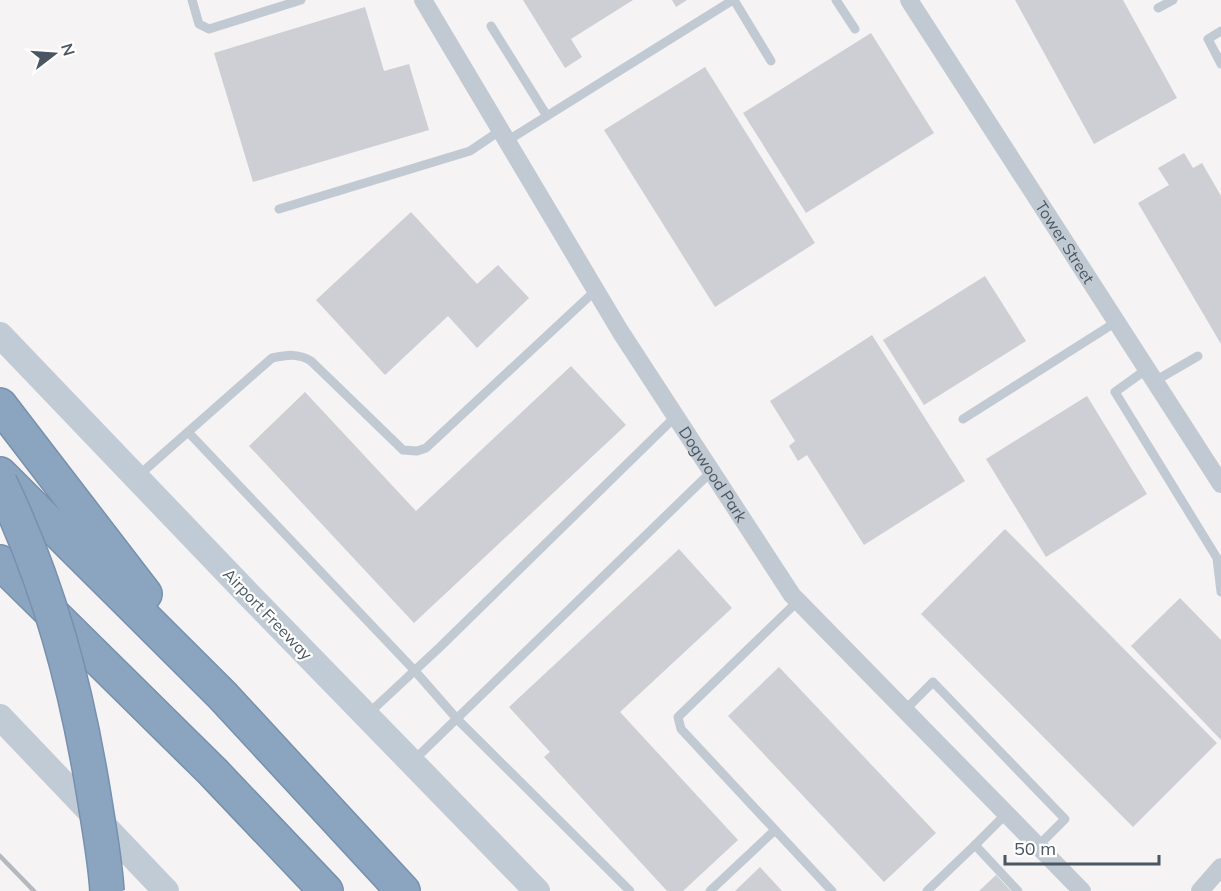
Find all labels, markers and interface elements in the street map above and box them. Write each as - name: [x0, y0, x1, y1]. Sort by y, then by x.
- north arrow: [24, 24, 84, 84]
- text: N: [57, 41, 80, 58]
- street label: Tower Street: [1031, 197, 1099, 287]
- street label: Dogwood Park: [675, 422, 752, 526]
- street label: Airport Freeway: [219, 564, 317, 664]
- scale bar: [1005, 828, 1160, 866]
- text: 50 m: [1014, 837, 1056, 860]

